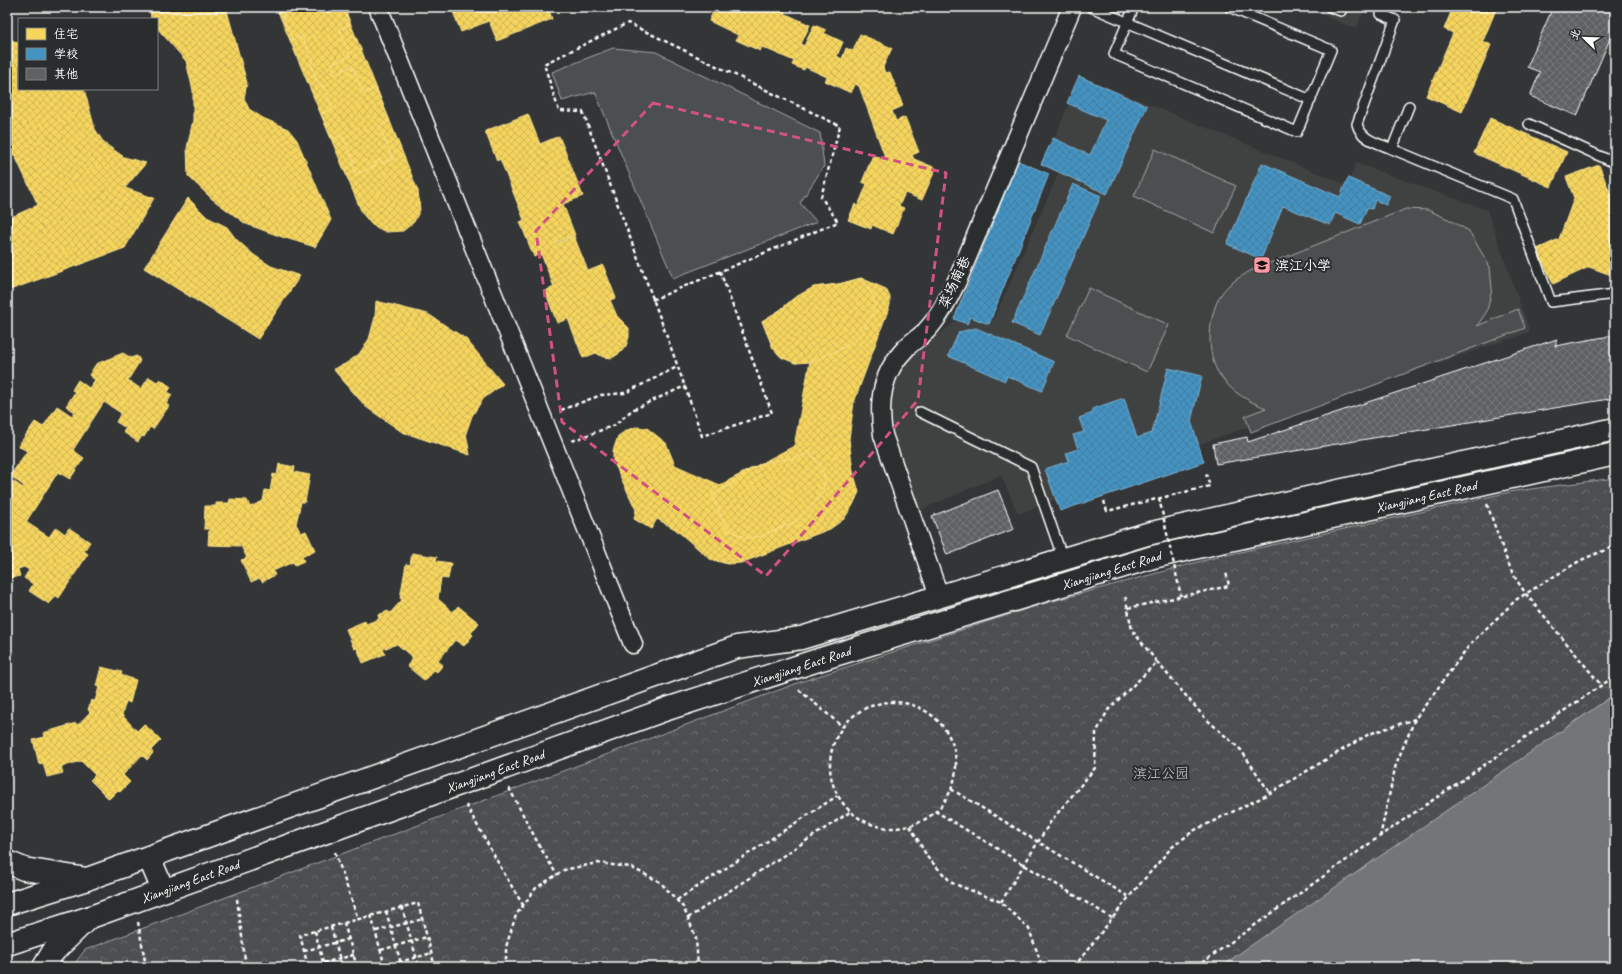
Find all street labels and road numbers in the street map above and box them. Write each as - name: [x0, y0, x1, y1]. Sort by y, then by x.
- street label: 菜场南巷: [935, 252, 974, 311]
- street label: Xiangjiang East Road: [1374, 476, 1481, 516]
- street label: Xiangjiang East Road: [1059, 547, 1165, 594]
- street label: Xiangjiang East Road: [750, 642, 855, 690]
- street label: Xiangjiang East Road: [444, 745, 549, 797]
- street label: Xiangjiang East Road: [139, 855, 244, 907]

